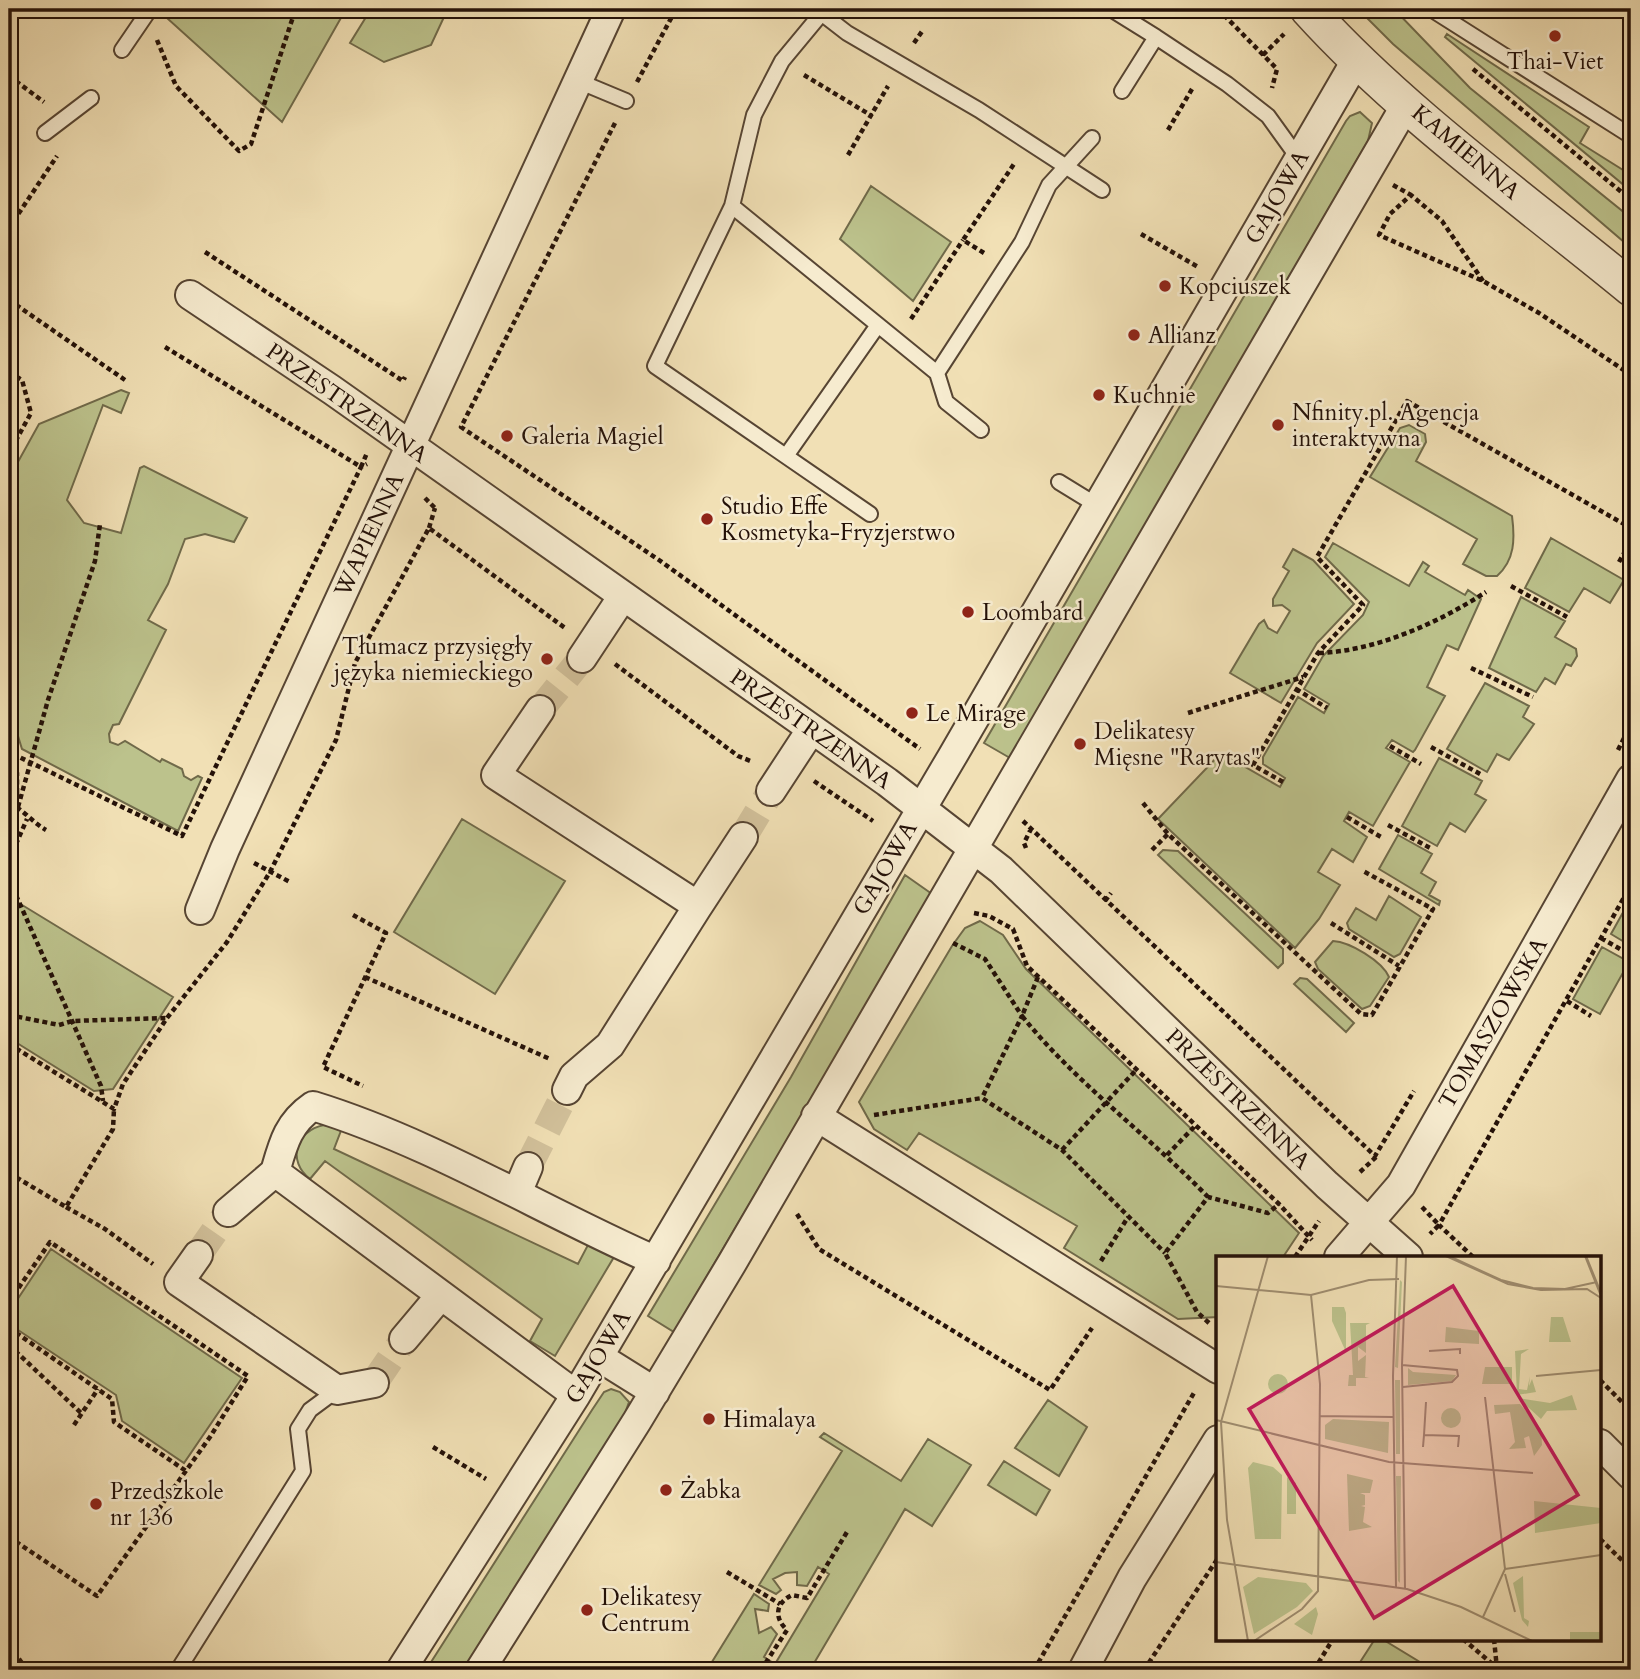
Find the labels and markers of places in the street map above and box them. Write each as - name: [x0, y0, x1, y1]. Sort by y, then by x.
- marker: Thai-Viet: [1547, 28, 1563, 44]
- place label: Thai-Viet: [1506, 46, 1604, 77]
- place label: Kopciuszek: [1179, 271, 1292, 302]
- marker: Kopciuszek: [1157, 278, 1173, 294]
- place label: Allianz: [1148, 320, 1216, 351]
- marker: Allianz: [1126, 327, 1142, 343]
- place label: Kuchnie: [1113, 380, 1196, 411]
- marker: Kuchnie: [1091, 387, 1107, 403]
- place label: Nfinity.pl. Agencja interaktywna: [1292, 397, 1479, 454]
- marker: Nfinity.pl. Agencja interaktywna: [1270, 417, 1286, 433]
- place label: Galeria Magiel: [521, 421, 664, 452]
- marker: Galeria Magiel: [499, 428, 515, 444]
- place label: Studio Effe Kosmetyka-Fryzjerstwo: [721, 491, 955, 548]
- marker: Studio Effe Kosmetyka-Fryzjerstwo: [699, 511, 715, 527]
- place label: Loombard: [982, 597, 1084, 628]
- marker: Loombard: [960, 604, 976, 620]
- place label: Tłumacz przysięgły języka niemieckiego: [331, 631, 533, 688]
- marker: Tłumacz przysięgły języka niemieckiego: [539, 651, 555, 667]
- place label: Le Mirage: [926, 698, 1026, 729]
- marker: Le Mirage: [904, 705, 920, 721]
- place label: Delikatesy Mięsne "Rarytas": [1094, 716, 1260, 773]
- marker: Delikatesy Mięsne "Rarytas": [1072, 736, 1088, 752]
- place label: Himalaya: [723, 1404, 816, 1435]
- marker: Himalaya: [701, 1411, 717, 1427]
- place label: Żabka: [680, 1475, 741, 1506]
- place label: Przedszkole nr 136: [110, 1476, 224, 1533]
- marker: Żabka: [658, 1482, 674, 1498]
- marker: Przedszkole nr 136: [88, 1496, 104, 1512]
- place label: Delikatesy Centrum: [601, 1582, 702, 1639]
- marker: Delikatesy Centrum: [579, 1602, 595, 1618]

